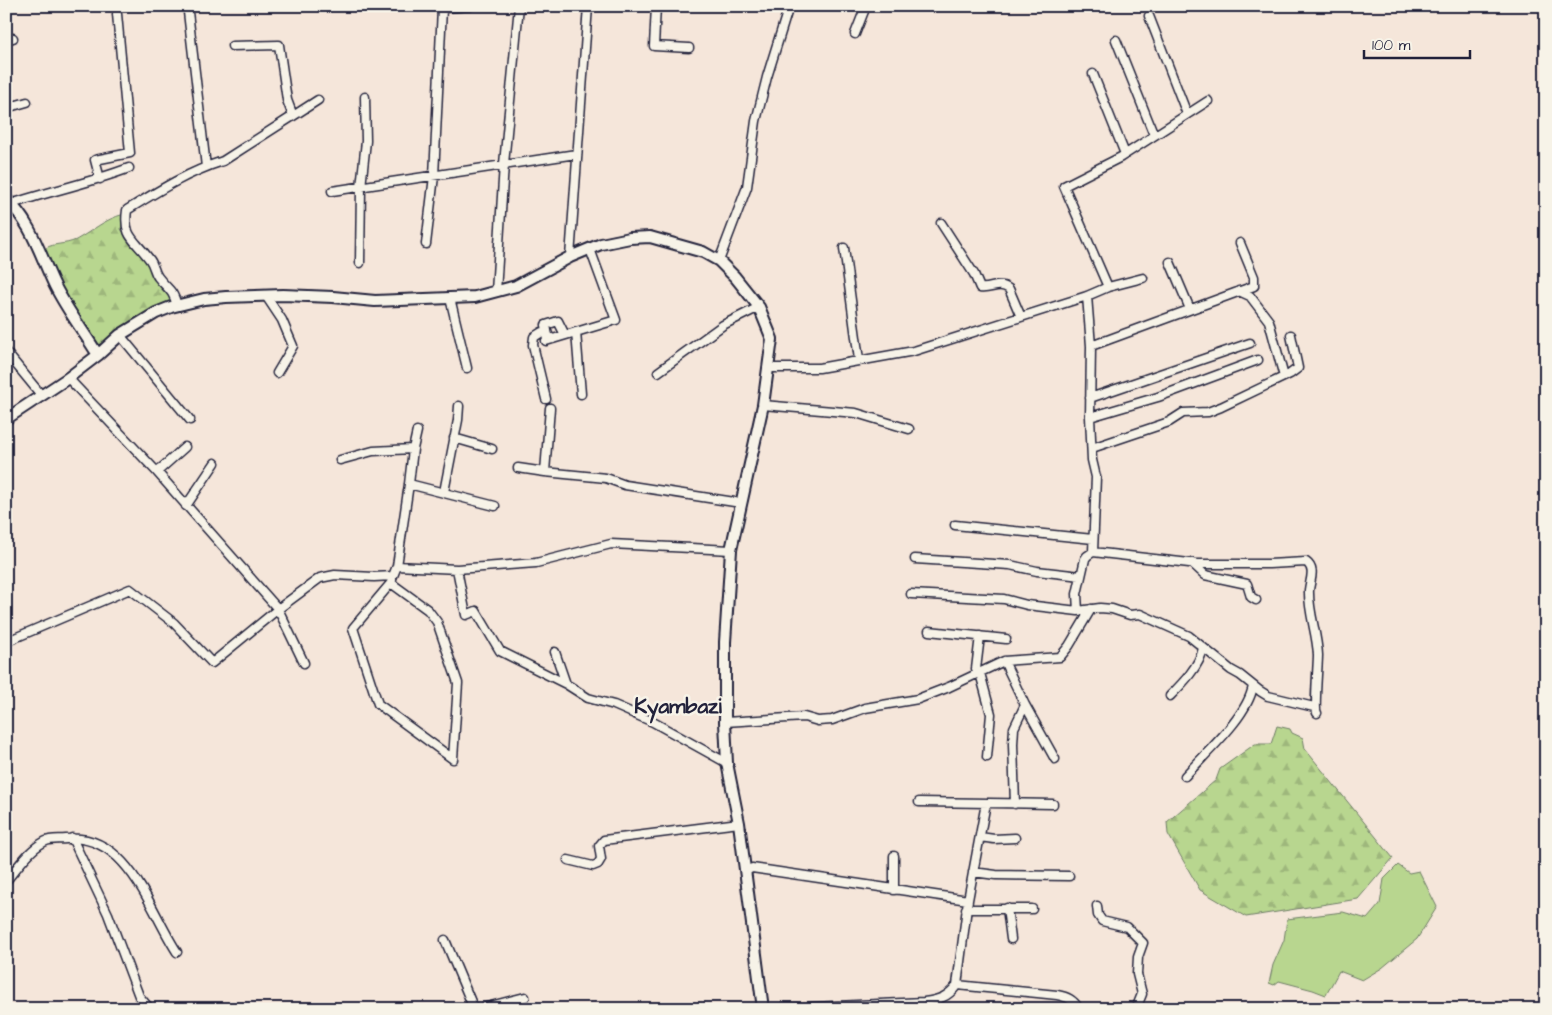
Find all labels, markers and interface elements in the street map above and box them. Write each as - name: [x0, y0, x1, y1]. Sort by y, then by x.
- scale bar: [1364, 28, 1471, 60]
- text: 100 m: [1372, 35, 1411, 56]
- district label: Kyambazi: [634, 692, 722, 724]

